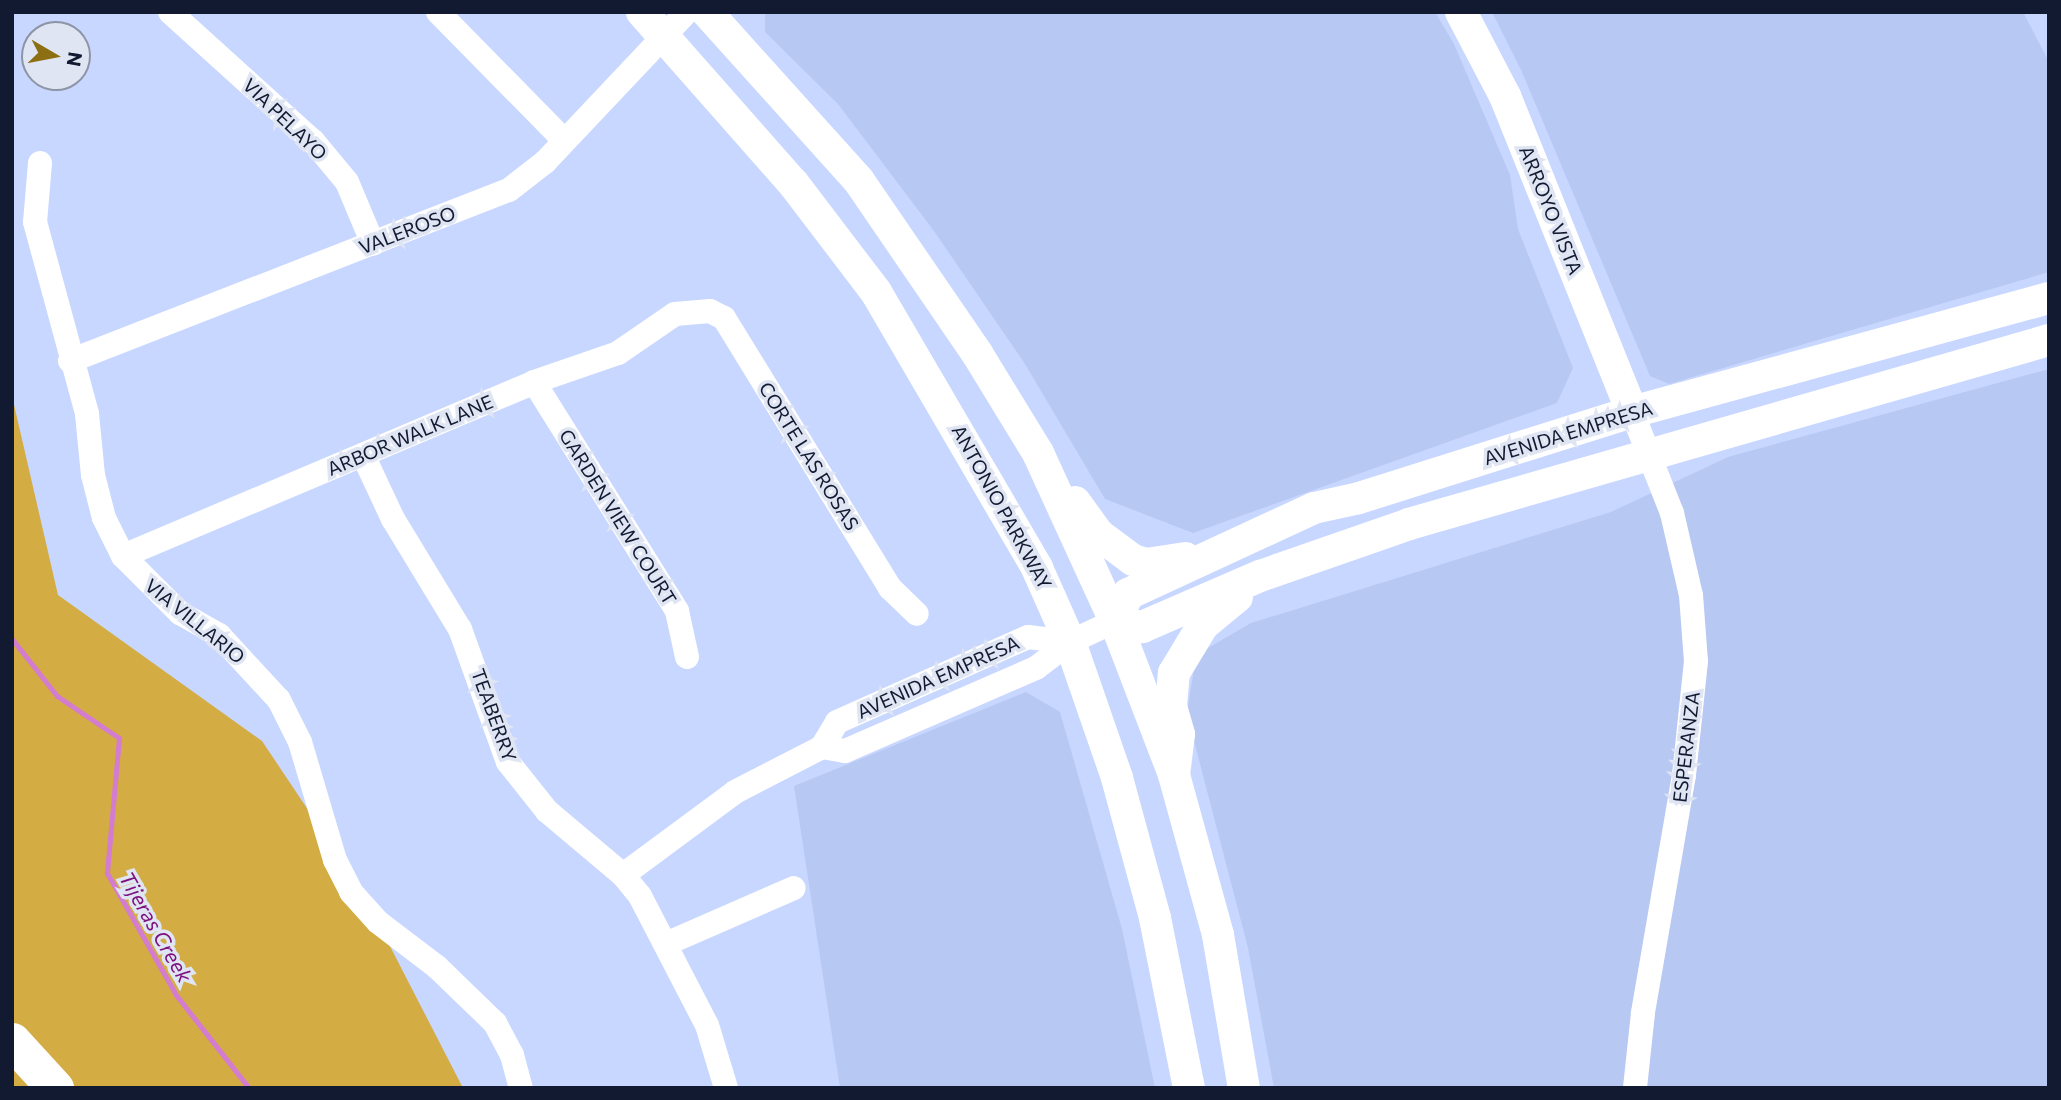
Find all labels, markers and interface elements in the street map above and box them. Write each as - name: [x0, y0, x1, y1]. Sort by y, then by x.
- north arrow: [21, 21, 91, 91]
- text: N: [63, 50, 88, 68]
- street label: VIA PELAYO: [238, 73, 332, 165]
- street label: ARROYO VISTA: [1515, 142, 1587, 278]
- street label: VALEROSO: [356, 201, 458, 259]
- street label: CORTE LAS ROSAS: [754, 378, 864, 534]
- street label: ARBOR WALK LANE: [324, 390, 496, 480]
- street label: AVENIDA EMPRESA: [1481, 396, 1655, 470]
- street label: ANTONIO PARKWAY: [947, 421, 1057, 593]
- street label: GARDEN VIEW COURT: [555, 425, 681, 609]
- street label: VIA VILLARIO: [140, 574, 250, 668]
- street label: AVENIDA EMPRESA: [853, 631, 1023, 723]
- street label: TEABERRY: [467, 665, 521, 765]
- street label: ESPERANZA: [1668, 690, 1704, 804]
- water label: Tijeras Creek: [114, 867, 198, 987]

